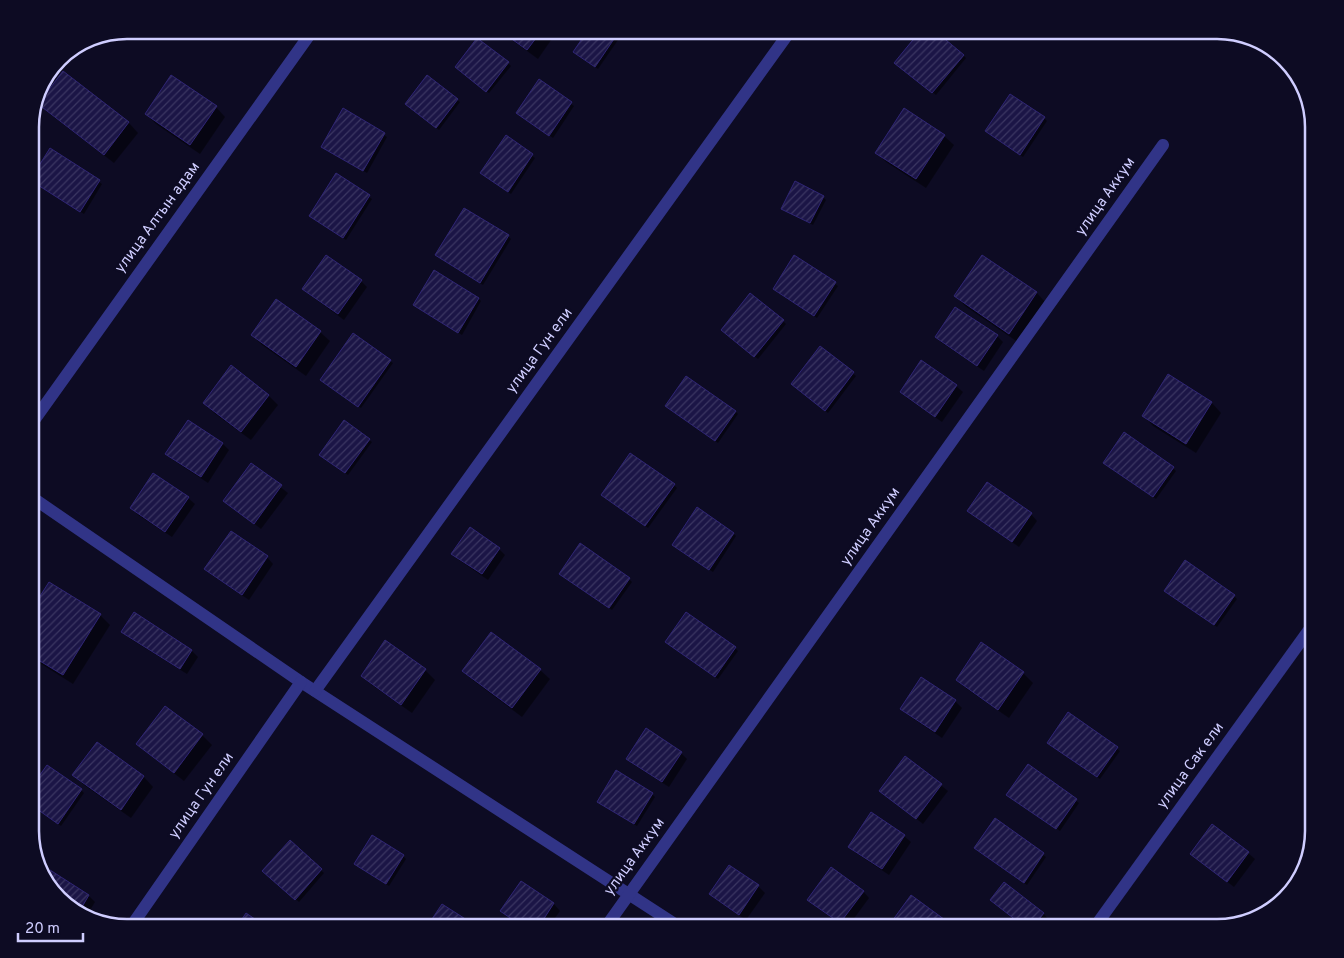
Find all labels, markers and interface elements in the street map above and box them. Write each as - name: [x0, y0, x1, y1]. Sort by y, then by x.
- street label: улица Аккум: [1072, 154, 1140, 240]
- street label: улица Алтын адам: [111, 159, 205, 277]
- street label: улица Гун ели: [503, 304, 577, 398]
- street label: улица Аккум: [837, 484, 905, 570]
- street label: улица Сак ели: [1153, 719, 1229, 813]
- street label: улица Гун ели: [165, 749, 239, 843]
- street label: улица Аккум: [600, 814, 670, 900]
- scale bar: [18, 910, 82, 942]
- text: 20 m: [25, 920, 60, 939]

